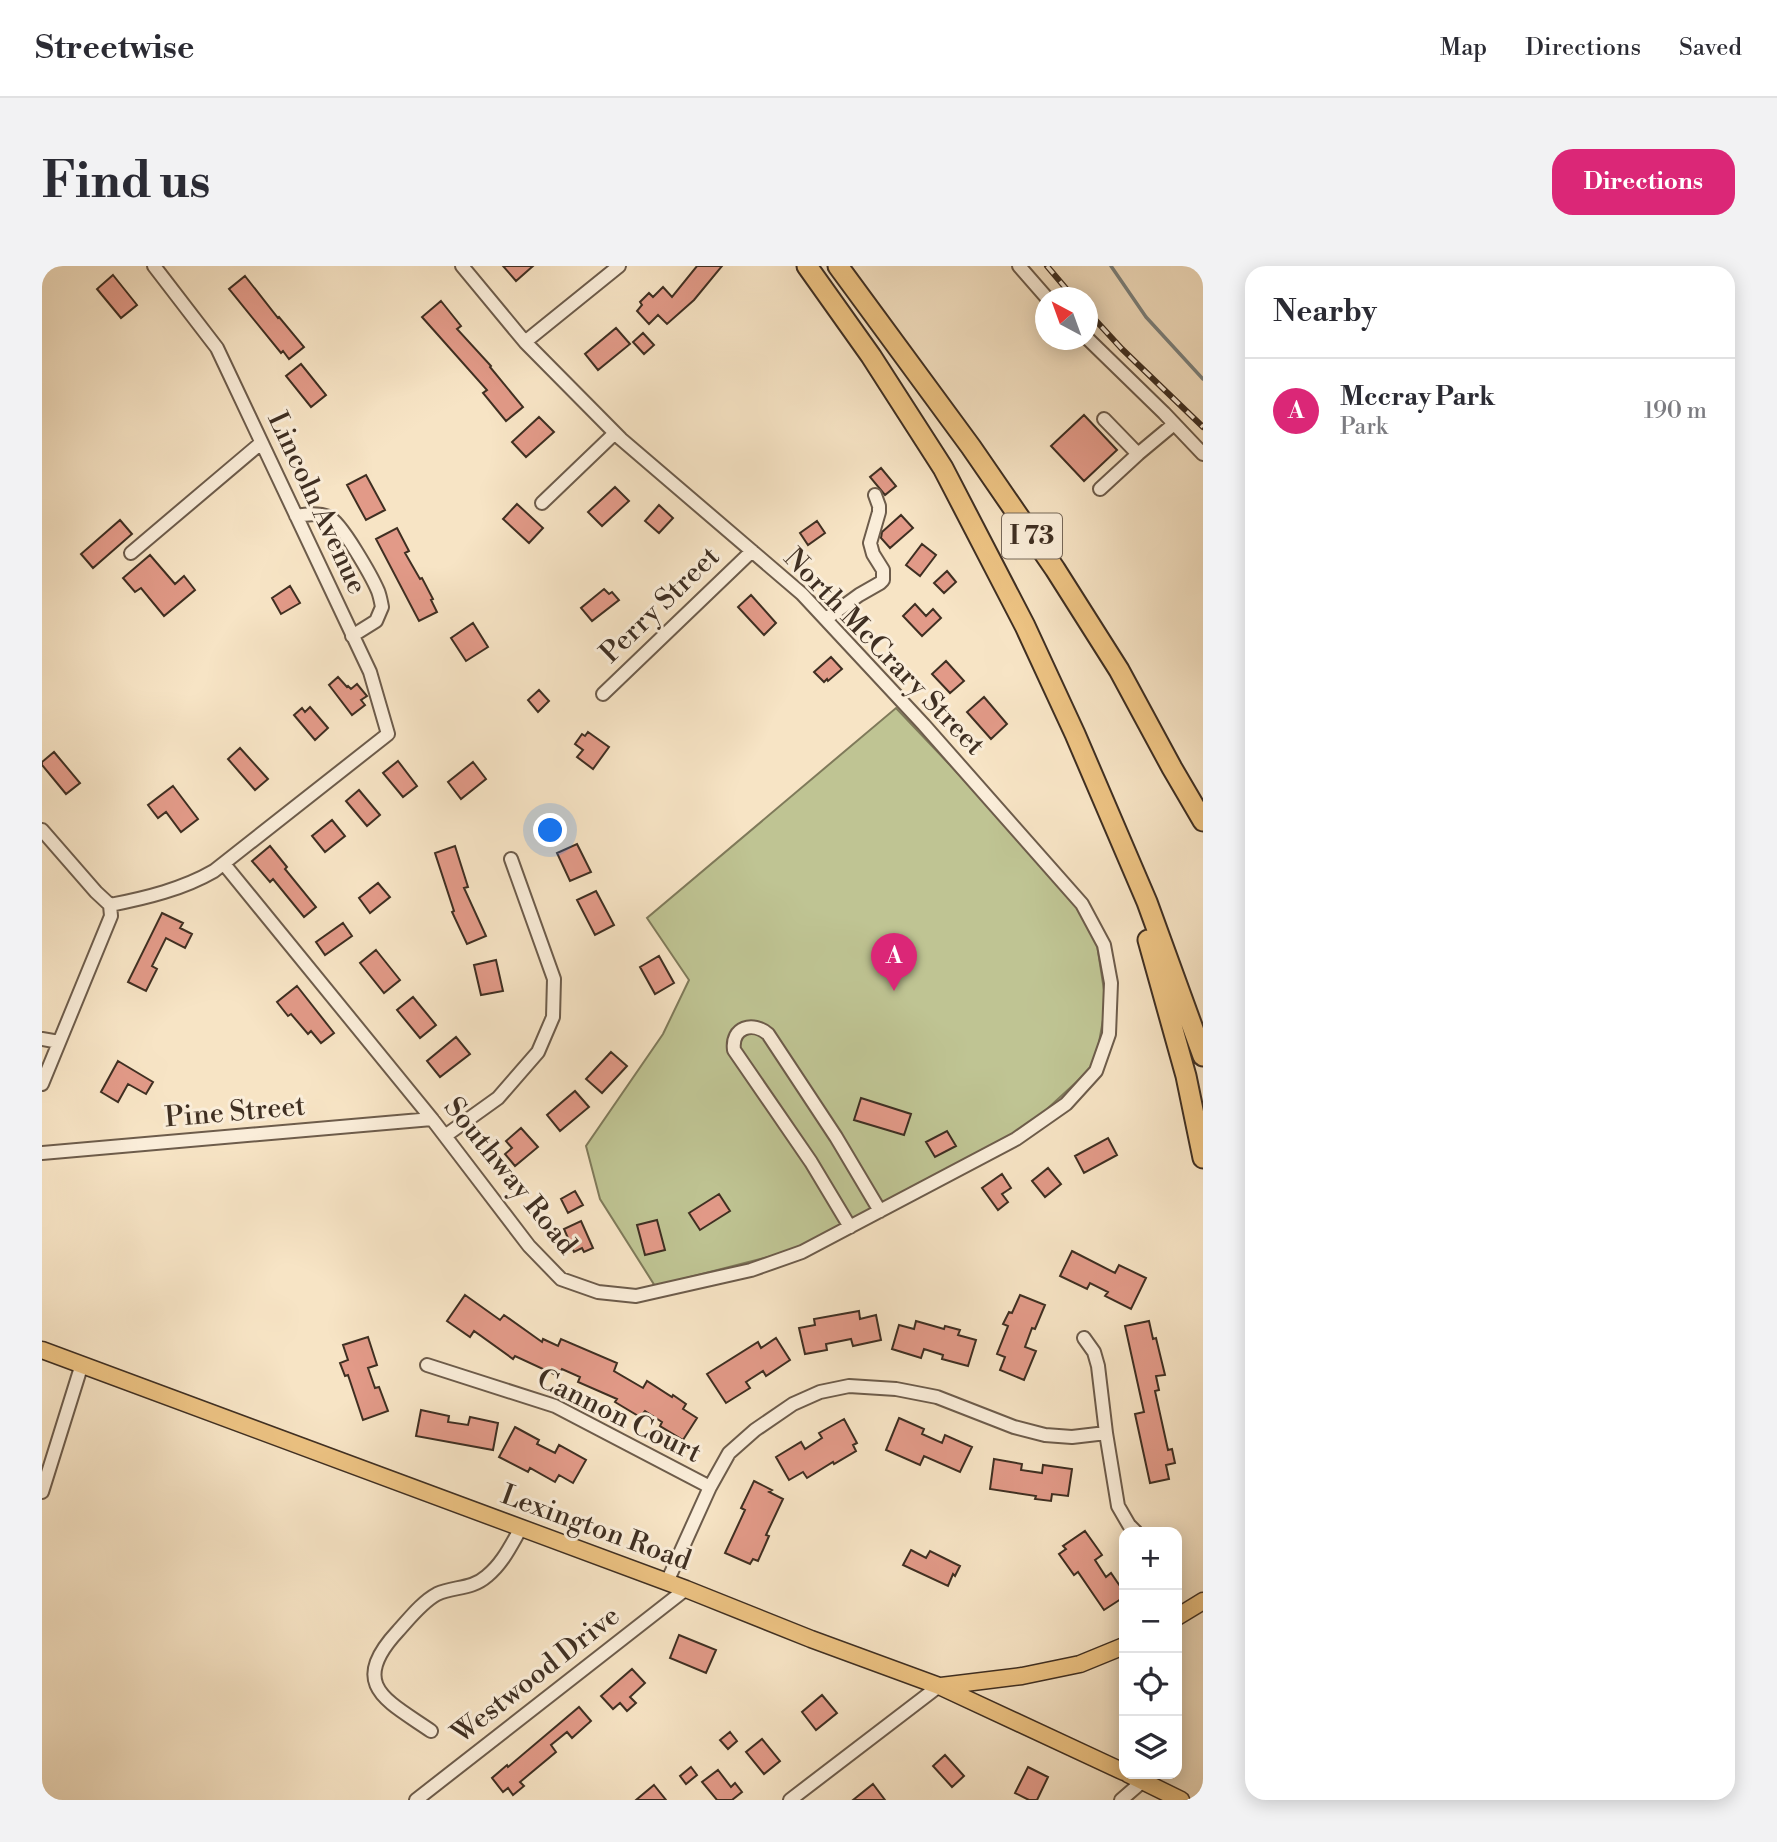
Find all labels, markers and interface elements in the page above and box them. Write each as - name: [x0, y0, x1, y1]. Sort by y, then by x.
- text: Streetwise: [35, 28, 195, 69]
- text: Map: [1440, 33, 1487, 63]
- text: Directions: [1525, 33, 1641, 63]
- text: Saved: [1679, 33, 1742, 63]
- button: Directions: [1552, 149, 1735, 215]
- text: Find us: [42, 152, 211, 213]
- north arrow: [1035, 287, 1098, 350]
- text: Nearby: [1273, 293, 1377, 331]
- text: Mccray Park: [1340, 381, 1495, 413]
- text: A: [1288, 397, 1304, 425]
- text: 190 m: [1644, 397, 1707, 425]
- street label: Lincoln Avenue: [259, 406, 375, 600]
- text: Park: [1340, 413, 1388, 441]
- road number: I 73: [1002, 513, 1062, 558]
- street label: Perry Street: [593, 539, 727, 671]
- street label: North McCrary Street: [776, 541, 992, 763]
- your location: [533, 813, 567, 847]
- pin: A: [871, 933, 917, 991]
- street label: Pine Street: [163, 1088, 307, 1136]
- street label: Southway Road: [436, 1090, 584, 1262]
- street label: Cannon Court: [531, 1361, 707, 1471]
- street label: Lexington Road: [496, 1477, 696, 1579]
- map controls: [1119, 1527, 1182, 1779]
- button: +: [1119, 1527, 1182, 1590]
- button: −: [1119, 1590, 1182, 1653]
- street label: Westwood Drive: [444, 1599, 627, 1752]
- button: locate: [1119, 1653, 1182, 1716]
- button: layers: [1119, 1716, 1182, 1779]

